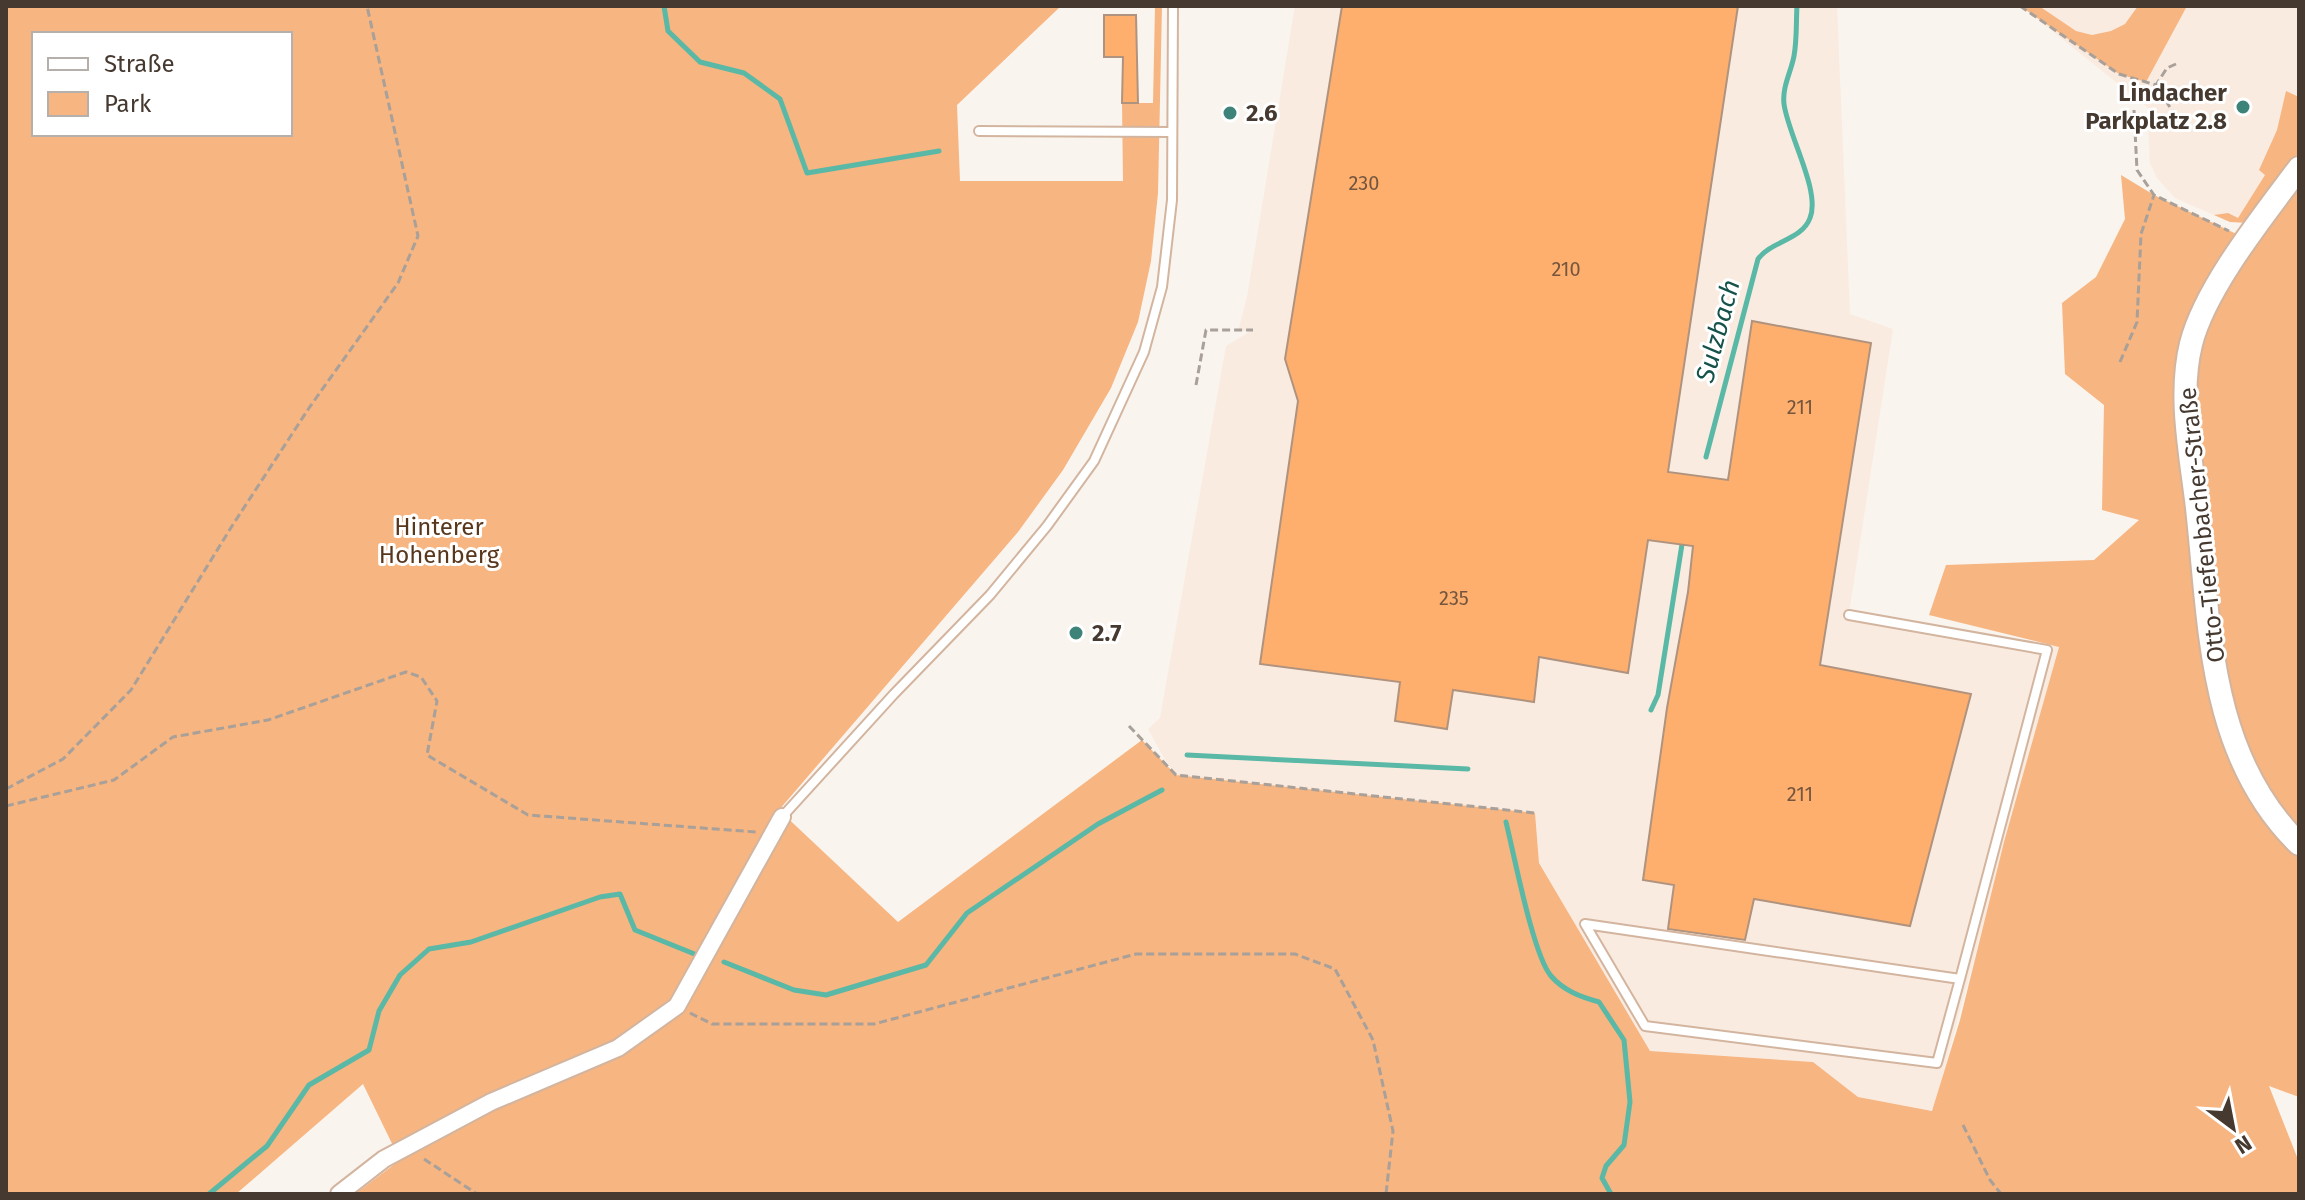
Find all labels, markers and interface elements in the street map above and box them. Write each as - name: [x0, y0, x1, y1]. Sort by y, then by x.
- legend: [32, 32, 292, 136]
- text: Straße: [104, 50, 175, 78]
- place label: Lindacher Parkplatz 2.8: [2085, 79, 2227, 135]
- text: Park: [104, 90, 152, 118]
- marker: Lindacher Parkplatz 2.8: [2234, 98, 2252, 116]
- place label: 2.6: [1246, 99, 1277, 127]
- marker: 2.6: [1221, 104, 1239, 122]
- house number: 230: [1349, 171, 1379, 195]
- house number: 210: [1551, 257, 1581, 281]
- water label: Sulzbach: [1689, 276, 1747, 387]
- street label: Otto-Tiefenbacher-Straße: [2174, 386, 2230, 664]
- house number: 211: [1787, 395, 1813, 419]
- park label: Hinterer Hohenberg: [379, 513, 500, 569]
- house number: 235: [1439, 586, 1469, 610]
- place label: 2.7: [1092, 619, 1121, 647]
- marker: 2.7: [1067, 624, 1085, 642]
- house number: 211: [1787, 782, 1813, 806]
- north arrow: [2193, 1088, 2273, 1168]
- text: N: [2230, 1129, 2257, 1160]

